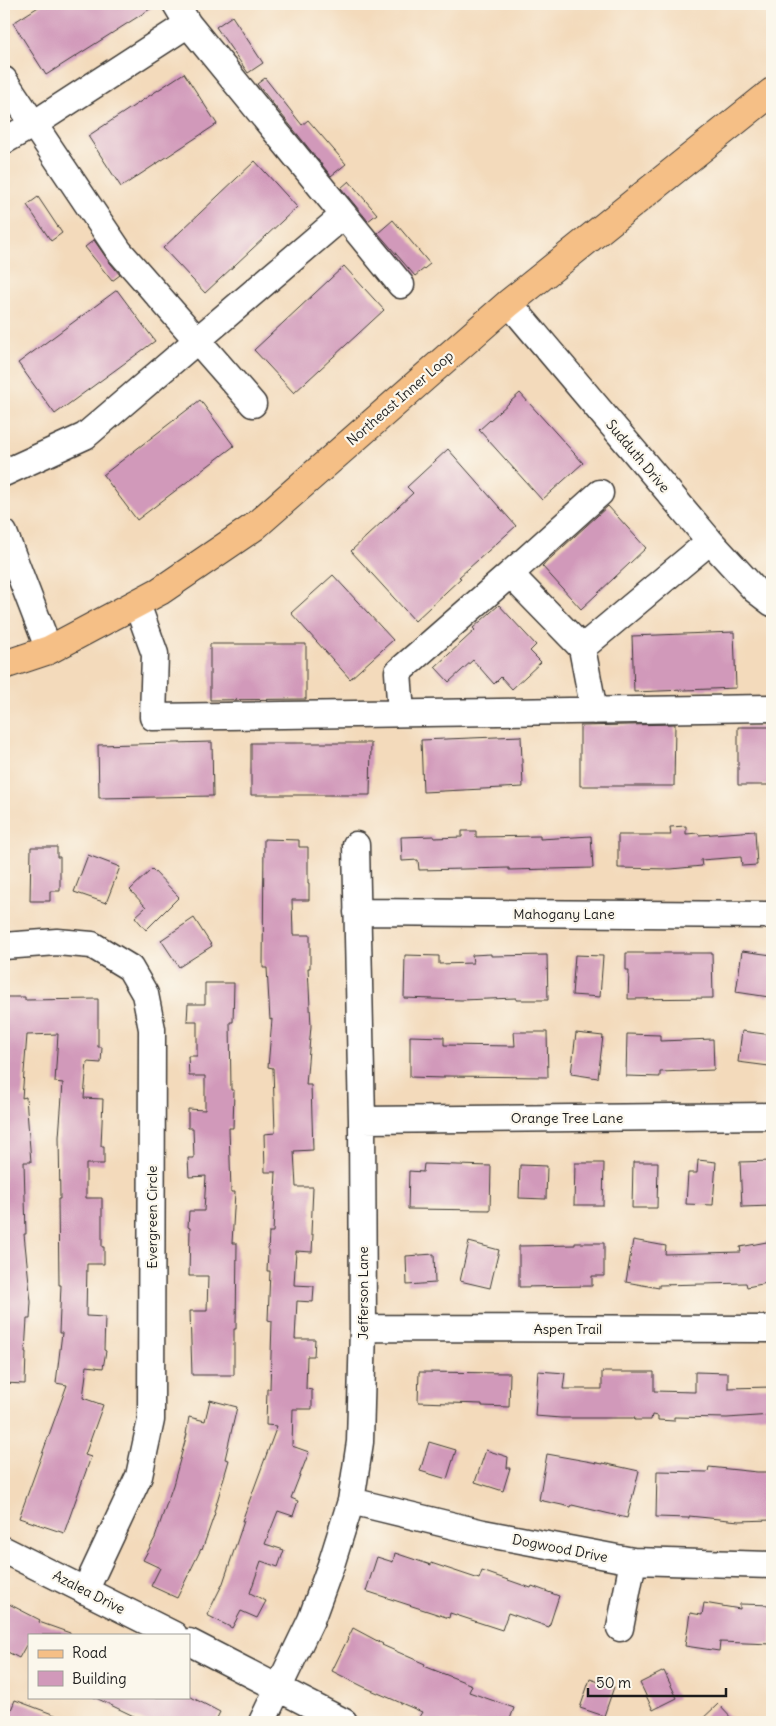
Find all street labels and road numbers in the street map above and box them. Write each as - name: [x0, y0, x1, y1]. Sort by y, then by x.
- street label: Northeast Inner Loop: [343, 347, 457, 449]
- street label: Sudduth Drive: [602, 416, 674, 496]
- street label: Mahogany Lane: [513, 905, 615, 923]
- street label: Orange Tree Lane: [511, 1109, 623, 1127]
- street label: Evergreen Circle: [143, 1165, 161, 1269]
- street label: Jefferson Lane: [354, 1246, 372, 1340]
- street label: Aspen Trail: [534, 1320, 602, 1338]
- street label: Dogwood Drive: [511, 1530, 609, 1566]
- street label: Azalea Drive: [50, 1566, 128, 1618]

